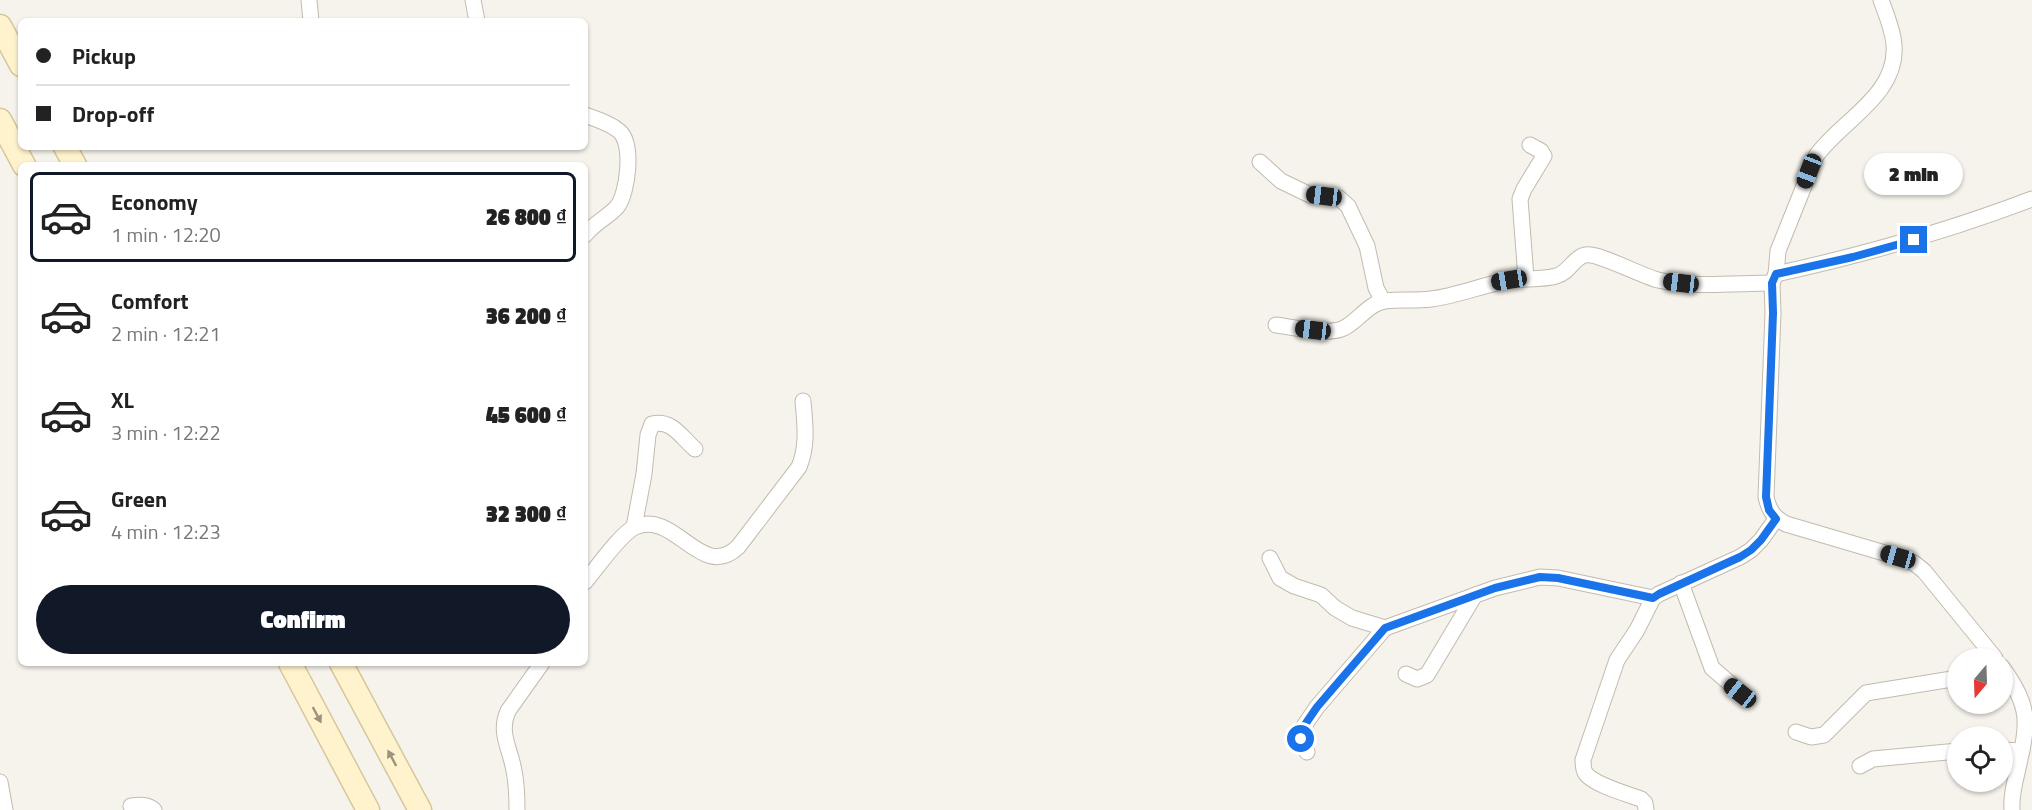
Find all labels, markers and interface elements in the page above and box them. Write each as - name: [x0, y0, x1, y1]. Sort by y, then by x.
- text: Pickup: [72, 39, 136, 73]
- text: Drop-off: [72, 97, 154, 131]
- car: [1794, 151, 1824, 191]
- callout: 2 min: [1864, 153, 1964, 195]
- text: 2 min: [1889, 158, 1938, 189]
- text: Economy: [111, 185, 198, 219]
- car: [1305, 185, 1343, 207]
- icon: car: [39, 190, 93, 244]
- text: 26 800 ₫: [486, 200, 567, 234]
- text: 1 min · 12:20: [111, 219, 221, 250]
- route end: [1900, 226, 1927, 253]
- car: [1490, 268, 1528, 292]
- car: [1662, 272, 1700, 294]
- text: Comfort: [111, 284, 189, 318]
- icon: car: [39, 289, 93, 343]
- text: 36 200 ₫: [486, 299, 567, 333]
- text: 2 min · 12:21: [111, 318, 221, 349]
- car: [1294, 319, 1332, 341]
- text: XL: [111, 383, 134, 417]
- icon: car: [39, 388, 93, 442]
- text: 45 600 ₫: [486, 398, 567, 432]
- text: 3 min · 12:22: [111, 417, 221, 448]
- text: Green: [111, 482, 167, 516]
- icon: car: [39, 487, 93, 541]
- text: 32 300 ₫: [486, 497, 567, 531]
- text: 4 min · 12:23: [111, 516, 221, 547]
- car: [1878, 543, 1918, 571]
- button: Confirm: [36, 585, 570, 654]
- north arrow: [1947, 648, 2013, 714]
- map controls: [1947, 648, 2013, 792]
- car: [1720, 675, 1760, 711]
- one-way arrow: [312, 706, 322, 723]
- route start: [1287, 725, 1314, 752]
- button: locate: [1947, 726, 2013, 792]
- one-way arrow: [387, 750, 397, 767]

